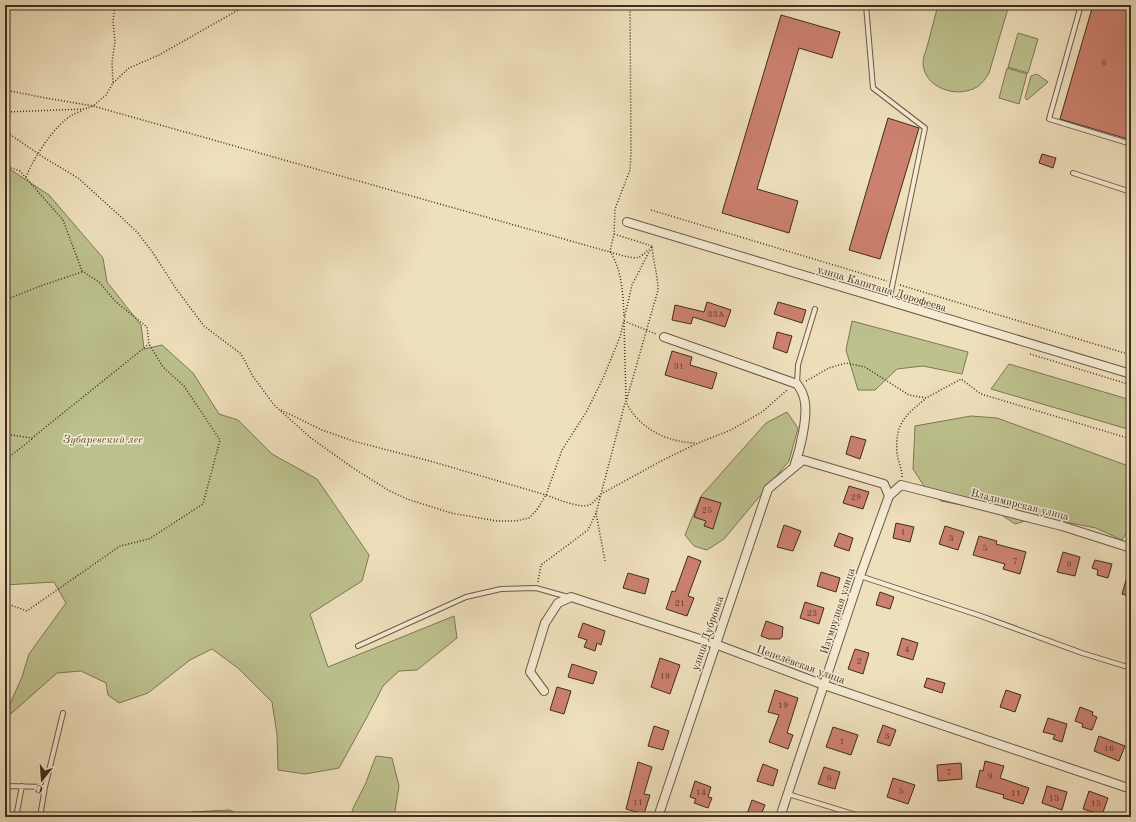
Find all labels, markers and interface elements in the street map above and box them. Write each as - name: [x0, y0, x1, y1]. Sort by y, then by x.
- house number: 6: [1101, 58, 1107, 67]
- street label: улица Капитана Дорофеева: [816, 264, 948, 315]
- house number: 33А: [707, 310, 725, 319]
- house number: 31: [674, 362, 684, 371]
- park label: Зубаревский лес: [63, 434, 143, 446]
- street label: Владимирская улица: [970, 488, 1070, 523]
- house number: 29: [851, 493, 861, 502]
- house number: 25: [702, 506, 712, 515]
- house number: 1: [900, 528, 906, 537]
- house number: 3: [948, 534, 954, 543]
- house number: 5: [982, 544, 988, 553]
- house number: 7: [1012, 557, 1018, 566]
- house number: 9: [1066, 560, 1072, 569]
- street label: Изумрудная улица: [819, 566, 858, 656]
- street label: улица Дубровка: [691, 594, 727, 672]
- house number: 21: [675, 599, 685, 608]
- house number: 23: [807, 609, 817, 618]
- street label: Цепелёвская улица: [755, 644, 847, 687]
- house number: 4: [904, 645, 910, 654]
- house number: 2: [856, 657, 862, 666]
- house number: 19: [660, 672, 670, 681]
- house number: 19: [778, 701, 788, 710]
- house number: 3: [884, 732, 890, 741]
- house number: 1: [839, 737, 845, 746]
- house number: 16: [1104, 744, 1114, 753]
- north arrow: [22, 760, 62, 800]
- house number: 7: [946, 768, 952, 777]
- house number: 9: [987, 772, 993, 781]
- house number: 8: [826, 774, 832, 783]
- text: С: [34, 782, 45, 794]
- house number: 5: [898, 787, 904, 796]
- house number: 14: [696, 788, 706, 797]
- house number: 11: [1011, 789, 1021, 798]
- house number: 13: [1049, 794, 1059, 803]
- house number: 11: [633, 798, 643, 807]
- house number: 15: [1091, 799, 1101, 808]

